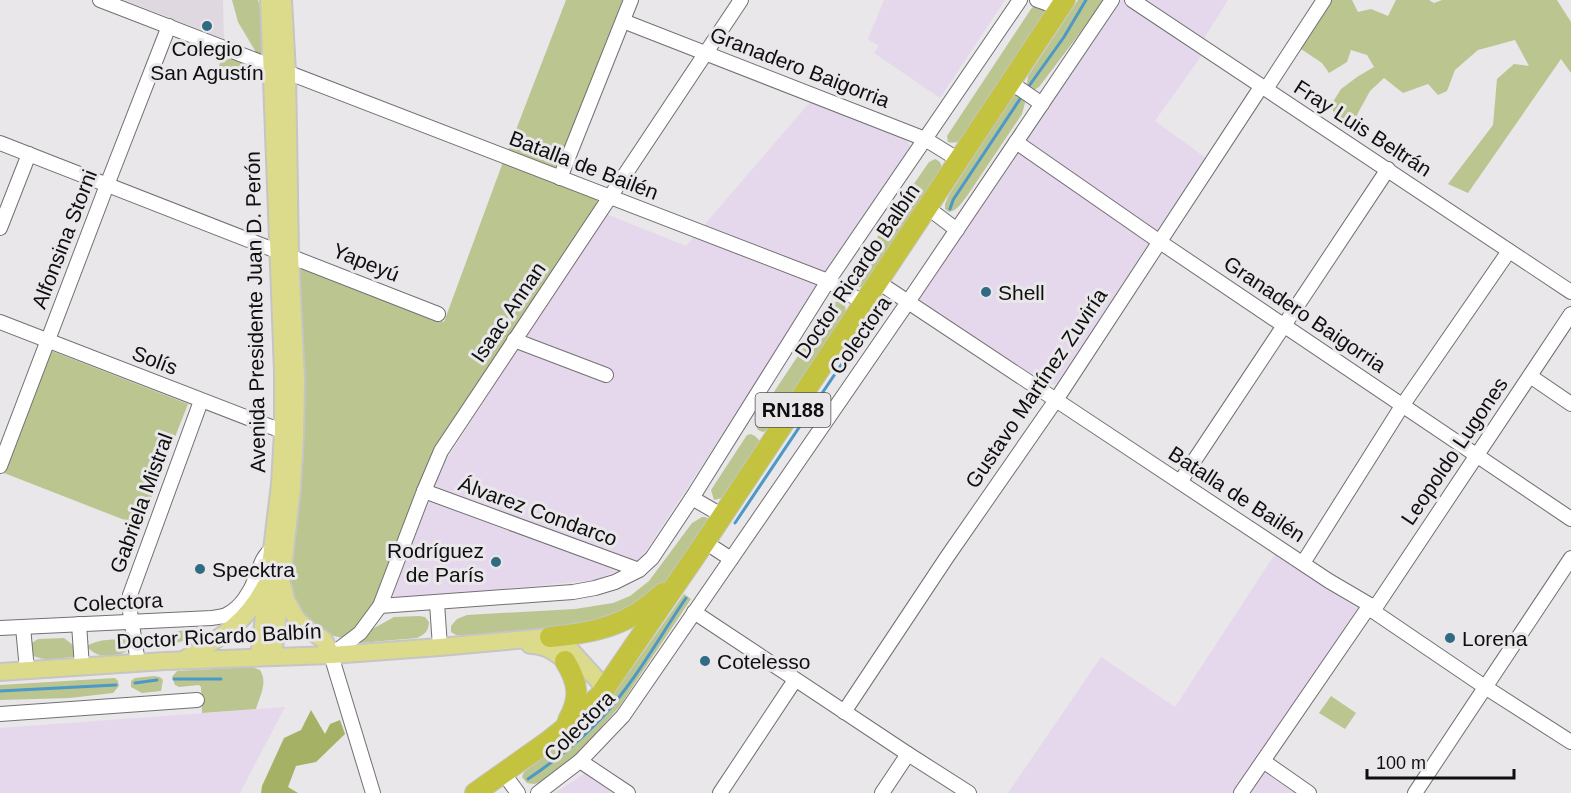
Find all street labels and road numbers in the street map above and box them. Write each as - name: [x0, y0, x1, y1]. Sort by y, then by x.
- street label: Granadero Baigorria: [707, 22, 893, 112]
- street label: Fray Luis Beltrán: [1290, 75, 1436, 181]
- street label: Batalla de Bailén: [506, 126, 662, 204]
- street label: Avenida Presidente Juan D. Perón: [241, 151, 269, 473]
- street label: Alfonsina Storni: [27, 166, 101, 312]
- street label: Doctor Ricardo Balbín: [790, 179, 924, 363]
- street label: Yapeyú: [329, 238, 403, 286]
- street label: Granadero Baigorria: [1220, 251, 1391, 377]
- street label: Isaac Annan: [466, 258, 550, 366]
- street label: Gustavo Martínez Zuviría: [961, 284, 1112, 492]
- street label: Colectora: [825, 291, 895, 378]
- street label: Solís: [129, 341, 181, 379]
- street label: Leopoldo Lugones: [1396, 373, 1512, 529]
- road number: RN188: [756, 393, 830, 427]
- street label: Gabriela Mistral: [105, 430, 177, 576]
- street label: Batalla de Bailén: [1165, 441, 1309, 547]
- street label: Álvarez Condarco: [456, 472, 620, 550]
- street label: Colectora: [73, 588, 164, 616]
- street label: Doctor Ricardo Balbín: [116, 619, 322, 653]
- street label: Colectora: [539, 686, 619, 766]

